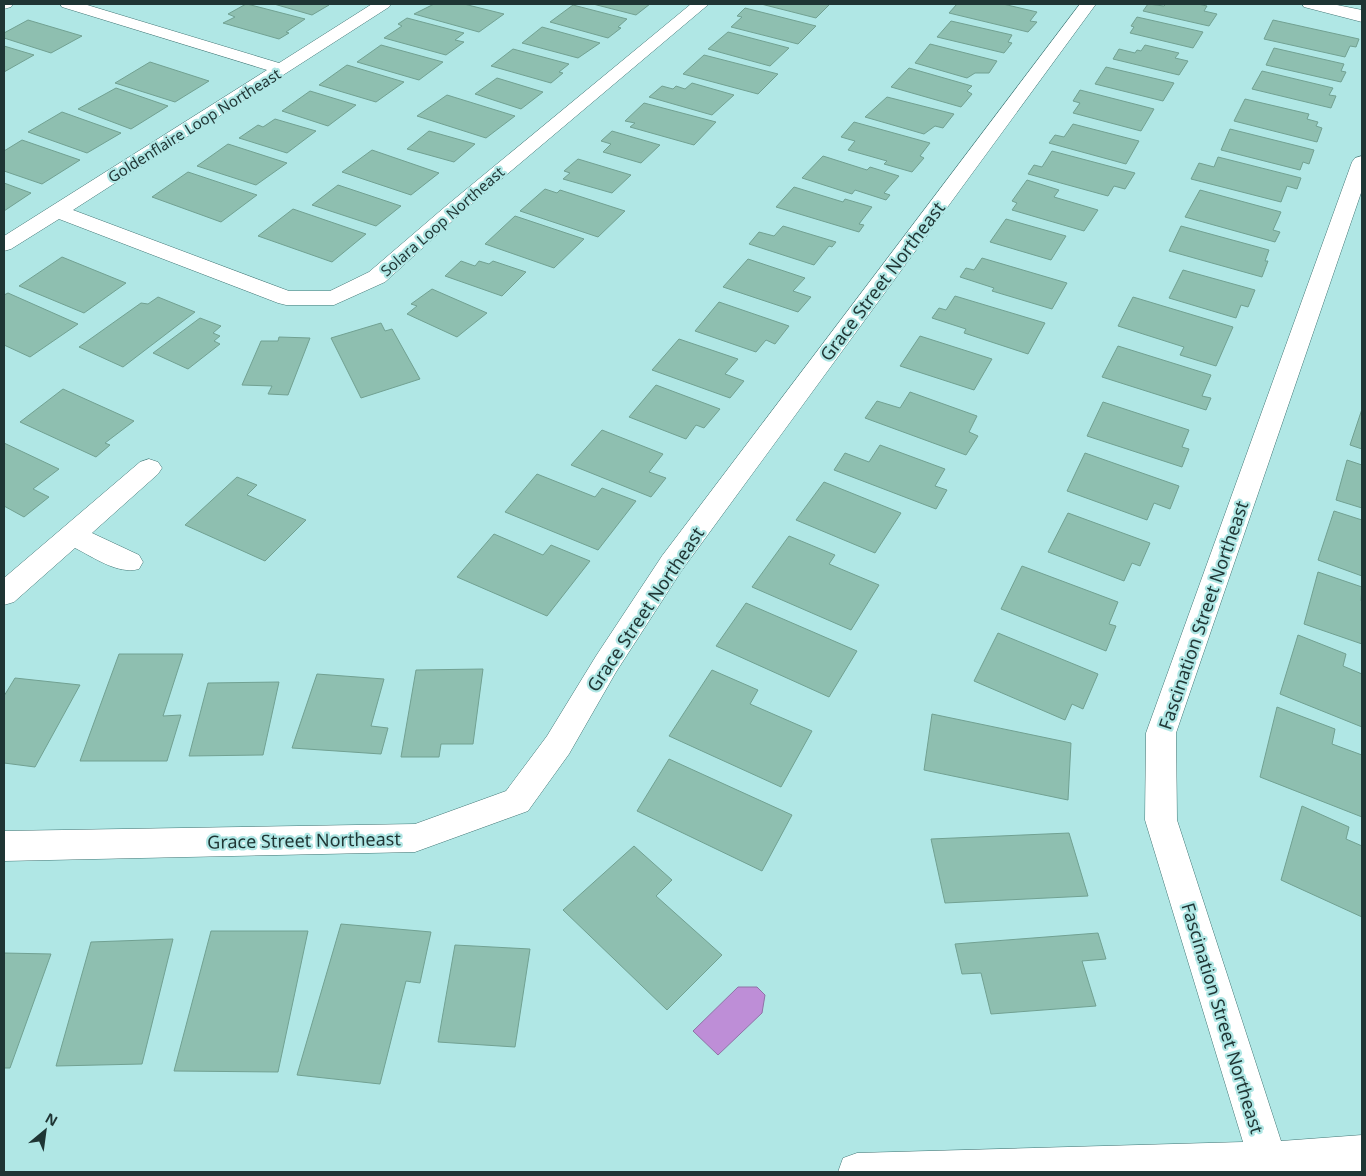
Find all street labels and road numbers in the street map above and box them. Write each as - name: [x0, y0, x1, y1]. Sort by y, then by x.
- street label: Goldenflaire Loop Northeast: [104, 63, 285, 187]
- street label: Solara Loop Northeast: [376, 161, 509, 280]
- street label: Grace Street Northeast: [814, 196, 950, 366]
- street label: Fascination Street Northeast: [1153, 497, 1254, 733]
- street label: Grace Street Northeast: [581, 522, 709, 696]
- street label: Grace Street Northeast: [207, 826, 402, 854]
- street label: Fascination Street Northeast: [1176, 900, 1270, 1137]

